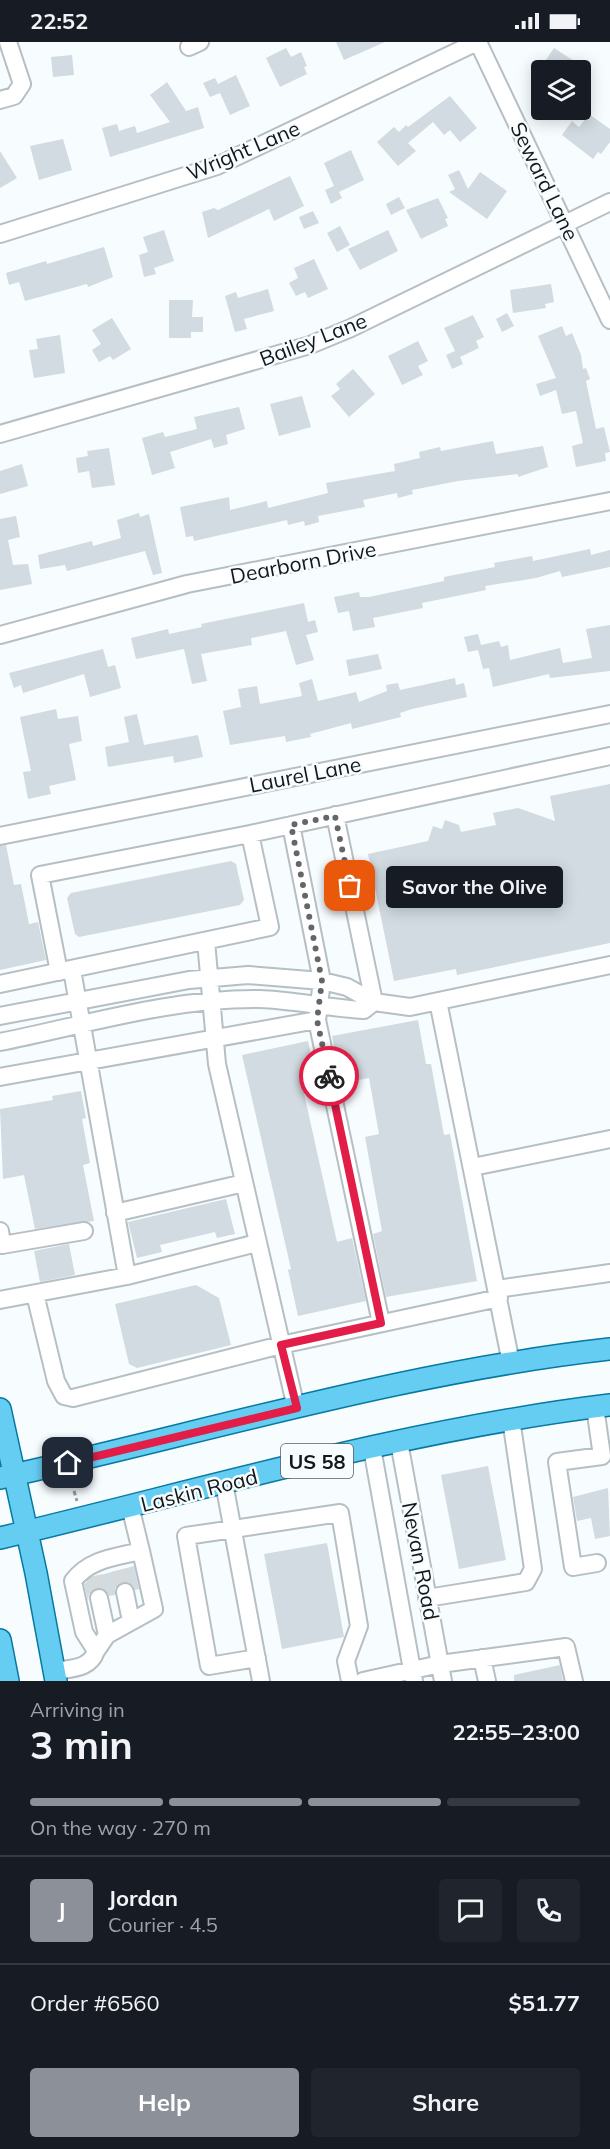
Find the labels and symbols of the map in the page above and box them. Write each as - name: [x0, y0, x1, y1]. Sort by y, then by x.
- street label: Wright Lane: [183, 115, 303, 185]
- street label: Seward Lane: [505, 118, 585, 244]
- street label: Bailey Lane: [256, 307, 370, 371]
- street label: Dearborn Drive: [228, 535, 378, 589]
- street label: Laurel Lane: [247, 750, 363, 798]
- pin: [324, 860, 375, 911]
- callout: Savor the Olive: [386, 865, 563, 907]
- courier: [299, 1046, 359, 1106]
- pin: [42, 1437, 93, 1488]
- road number: US 58: [281, 1444, 353, 1478]
- street label: Laskin Road: [138, 1463, 260, 1517]
- street label: Nevan Road: [397, 1500, 445, 1622]

